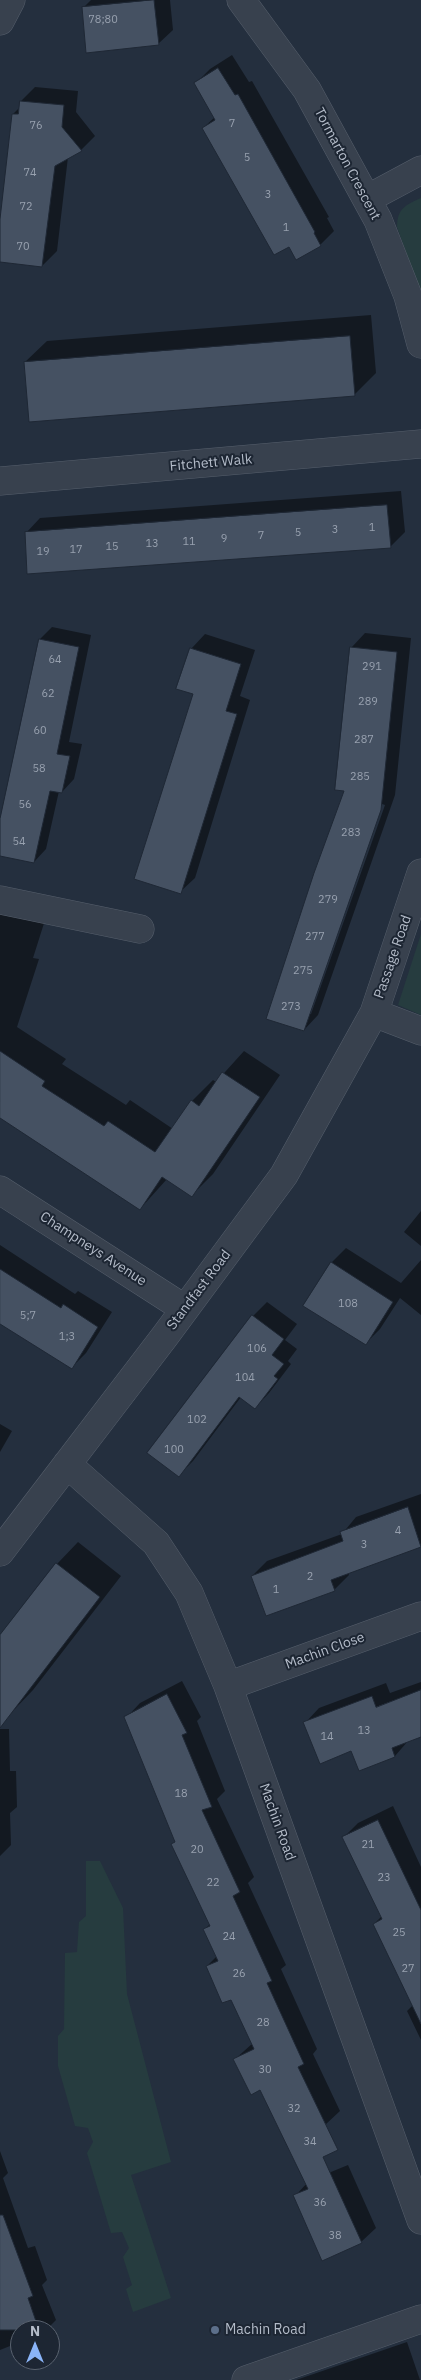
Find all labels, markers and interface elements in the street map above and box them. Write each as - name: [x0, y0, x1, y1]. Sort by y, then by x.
- house number: 78;80: [88, 13, 118, 27]
- street label: Tormarton Crescent: [310, 105, 384, 223]
- house number: 7: [229, 117, 235, 131]
- house number: 76: [29, 119, 43, 133]
- house number: 5: [244, 151, 250, 165]
- house number: 74: [23, 166, 37, 180]
- house number: 3: [265, 188, 271, 202]
- house number: 72: [19, 200, 33, 214]
- house number: 1: [283, 221, 289, 235]
- house number: 70: [16, 240, 30, 254]
- street label: Fitchett Walk: [169, 451, 253, 475]
- house number: 1: [369, 521, 375, 535]
- house number: 3: [332, 523, 338, 537]
- house number: 5: [295, 526, 301, 540]
- house number: 7: [258, 529, 264, 543]
- house number: 9: [221, 532, 227, 546]
- house number: 11: [182, 535, 196, 549]
- house number: 13: [145, 537, 159, 551]
- house number: 15: [105, 540, 119, 554]
- house number: 17: [69, 543, 83, 557]
- house number: 19: [36, 545, 50, 559]
- house number: 64: [48, 653, 62, 667]
- house number: 291: [362, 660, 382, 674]
- house number: 62: [41, 687, 55, 701]
- house number: 289: [358, 695, 378, 709]
- house number: 60: [33, 724, 47, 738]
- house number: 287: [354, 733, 374, 747]
- house number: 58: [32, 762, 46, 776]
- house number: 285: [350, 770, 370, 784]
- house number: 56: [18, 798, 32, 812]
- house number: 283: [341, 826, 361, 840]
- house number: 54: [12, 835, 26, 849]
- house number: 279: [318, 893, 338, 907]
- street label: Passage Road: [371, 913, 415, 1001]
- house number: 277: [305, 930, 325, 944]
- house number: 275: [293, 964, 313, 978]
- house number: 273: [281, 1000, 301, 1014]
- street label: Champneys Avenue: [36, 1208, 150, 1290]
- street label: Standfast Road: [163, 1247, 235, 1333]
- house number: 108: [338, 1297, 358, 1311]
- house number: 5;7: [20, 1309, 36, 1323]
- house number: 1;3: [59, 1330, 75, 1344]
- house number: 106: [247, 1342, 267, 1356]
- house number: 104: [235, 1371, 255, 1385]
- house number: 102: [187, 1413, 207, 1427]
- house number: 100: [164, 1443, 184, 1457]
- house number: 4: [395, 1524, 401, 1538]
- house number: 3: [361, 1538, 367, 1552]
- house number: 2: [307, 1570, 313, 1584]
- house number: 1: [273, 1583, 279, 1597]
- street label: Machin Close: [283, 1629, 367, 1673]
- house number: 13: [357, 1724, 371, 1738]
- house number: 14: [320, 1730, 334, 1744]
- street label: Machin Road: [255, 1781, 299, 1863]
- house number: 18: [174, 1787, 188, 1801]
- house number: 21: [361, 1838, 375, 1852]
- house number: 20: [190, 1843, 204, 1857]
- house number: 23: [377, 1871, 391, 1885]
- house number: 22: [206, 1876, 220, 1890]
- house number: 25: [392, 1926, 406, 1940]
- house number: 24: [222, 1930, 236, 1944]
- house number: 27: [401, 1962, 415, 1976]
- house number: 26: [232, 1967, 246, 1981]
- house number: 28: [256, 2016, 270, 2030]
- house number: 30: [258, 2063, 272, 2077]
- house number: 32: [287, 2102, 301, 2116]
- house number: 34: [303, 2135, 317, 2149]
- house number: 36: [313, 2196, 327, 2210]
- house number: 38: [328, 2229, 342, 2243]
- north arrow: [10, 2320, 60, 2370]
- text: N: [30, 2322, 40, 2340]
- place label: Machin Road: [225, 2322, 306, 2338]
- marker: Machin Road: [209, 2324, 221, 2336]

